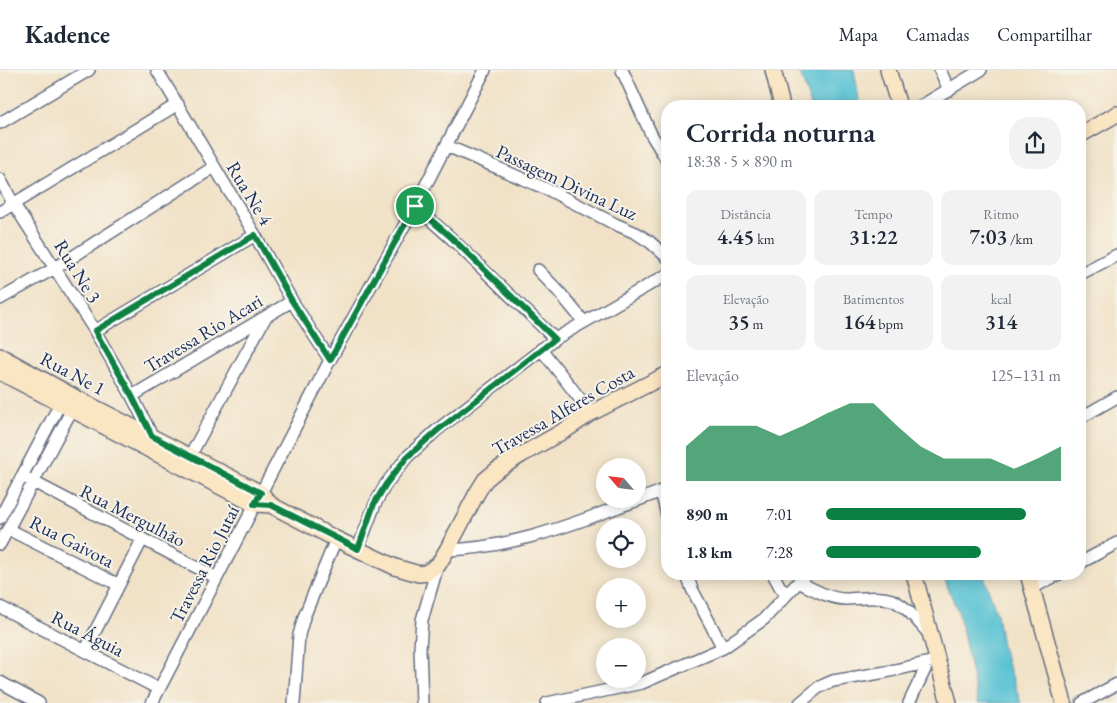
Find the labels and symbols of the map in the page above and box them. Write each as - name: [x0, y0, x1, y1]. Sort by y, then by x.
- street label: Passagem Divina Luz: [492, 139, 642, 226]
- street label: Rua Ne 4: [221, 157, 279, 231]
- pin: [394, 185, 436, 227]
- street label: Rua Ne 3: [48, 235, 107, 308]
- street label: Travessa Rio Acari: [139, 288, 267, 379]
- street label: Rua Ne 1: [36, 346, 110, 401]
- street label: Travessa Alferes Costa: [488, 359, 639, 461]
- north arrow: [596, 458, 646, 508]
- street label: Rua Mergulhão: [76, 478, 190, 553]
- street label: Travessa Rio Jutaí: [164, 501, 245, 628]
- street label: Rua Gaivota: [25, 509, 119, 574]
- street label: Rua Águia: [47, 604, 129, 663]

